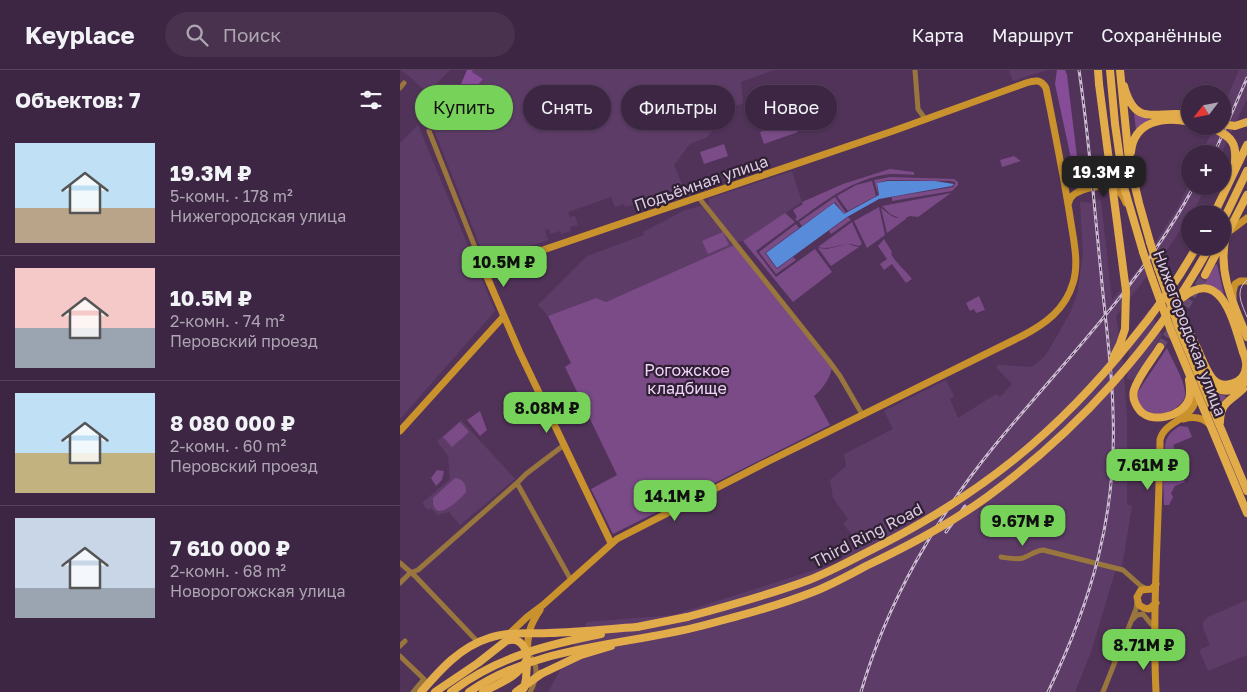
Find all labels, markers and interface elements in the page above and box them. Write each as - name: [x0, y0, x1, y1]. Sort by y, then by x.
- search box: [165, 12, 515, 57]
- text: Keyplace: [25, 20, 135, 49]
- icon: search: [183, 21, 211, 49]
- text: Поиск: [223, 23, 281, 46]
- text: Карта: [912, 24, 964, 46]
- text: Маршрут: [992, 24, 1073, 46]
- text: Сохранённые: [1101, 24, 1222, 46]
- chip: Купить: [415, 85, 513, 130]
- chip: Снять: [523, 85, 611, 130]
- chip: Фильтры: [621, 85, 735, 130]
- chip: Новое: [745, 85, 837, 130]
- north arrow: [1181, 85, 1231, 135]
- map controls: [1181, 85, 1231, 255]
- icon: filters: [357, 86, 385, 114]
- text: Объектов: 7: [15, 87, 140, 113]
- button: +: [1181, 145, 1231, 195]
- street label: Подъёмная улица: [631, 151, 771, 215]
- pin: 19.3M ₽: [1058, 156, 1150, 198]
- text: 19.3M ₽: [170, 160, 252, 186]
- text: 19.3M ₽: [1073, 162, 1135, 182]
- icon: home: [55, 163, 115, 223]
- text: 5-комн. · 178 m²: [170, 186, 293, 206]
- button: −: [1181, 205, 1231, 255]
- text: Нижегородская улица: [170, 206, 346, 226]
- pin: 10.5M ₽: [458, 246, 550, 288]
- street label: Нижегородская улица: [1149, 247, 1231, 419]
- text: 10.5M ₽: [473, 252, 535, 272]
- text: 10.5M ₽: [170, 285, 252, 311]
- icon: home: [55, 288, 115, 348]
- text: 2-комн. · 74 m²: [170, 311, 285, 331]
- text: Перовский проезд: [170, 331, 318, 351]
- park label: Рогожское кладбище: [644, 360, 730, 398]
- pin: 8.08M ₽: [501, 392, 593, 434]
- text: 8.08M ₽: [514, 398, 580, 418]
- text: 8 080 000 ₽: [170, 410, 295, 436]
- icon: home: [55, 413, 115, 473]
- text: 2-комн. · 60 m²: [170, 436, 286, 456]
- pin: 7.61M ₽: [1102, 448, 1194, 491]
- text: 7.61M ₽: [1117, 455, 1179, 475]
- text: Перовский проезд: [170, 456, 318, 476]
- pin: 14.1M ₽: [629, 480, 721, 522]
- text: 14.1M ₽: [645, 486, 705, 506]
- street label: Third Ring Road: [808, 498, 926, 572]
- pin: 9.67M ₽: [977, 504, 1069, 547]
- text: 9.67M ₽: [991, 511, 1055, 531]
- text: 7 610 000 ₽: [170, 535, 290, 561]
- icon: home: [55, 538, 115, 598]
- text: 2-комн. · 68 m²: [170, 561, 286, 581]
- text: Новорогожская улица: [170, 581, 346, 601]
- pin: 8.71M ₽: [1098, 628, 1190, 671]
- text: 8.71M ₽: [1113, 635, 1175, 655]

